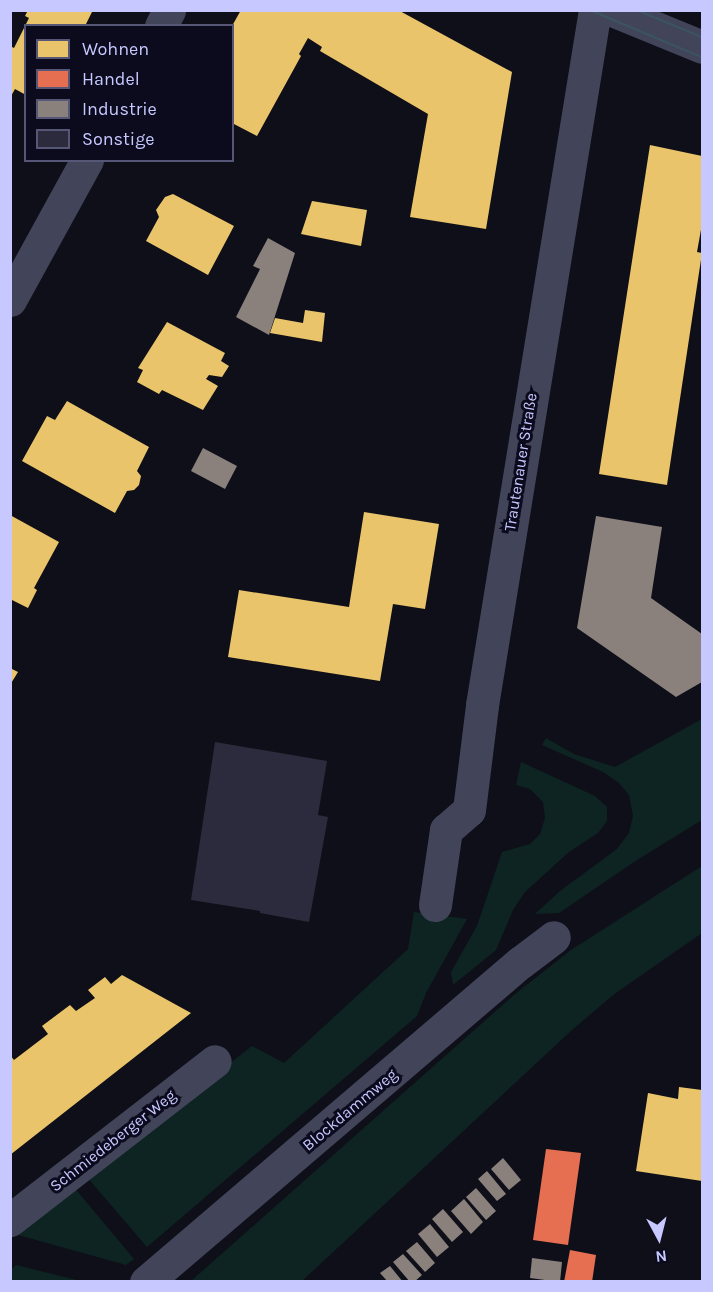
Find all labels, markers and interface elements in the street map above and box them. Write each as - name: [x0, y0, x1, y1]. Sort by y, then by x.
- legend: [24, 24, 234, 162]
- text: Wohnen: [82, 38, 149, 60]
- text: Handel: [82, 68, 140, 90]
- text: Industrie: [82, 98, 157, 120]
- text: Sonstige: [82, 128, 155, 150]
- street label: Trautenauer Straße: [501, 392, 541, 532]
- street label: Blockdammweg: [299, 1065, 401, 1155]
- street label: Schmiedeberger Weg: [46, 1086, 180, 1196]
- north arrow: [629, 1208, 689, 1268]
- text: N: [654, 1246, 668, 1266]

